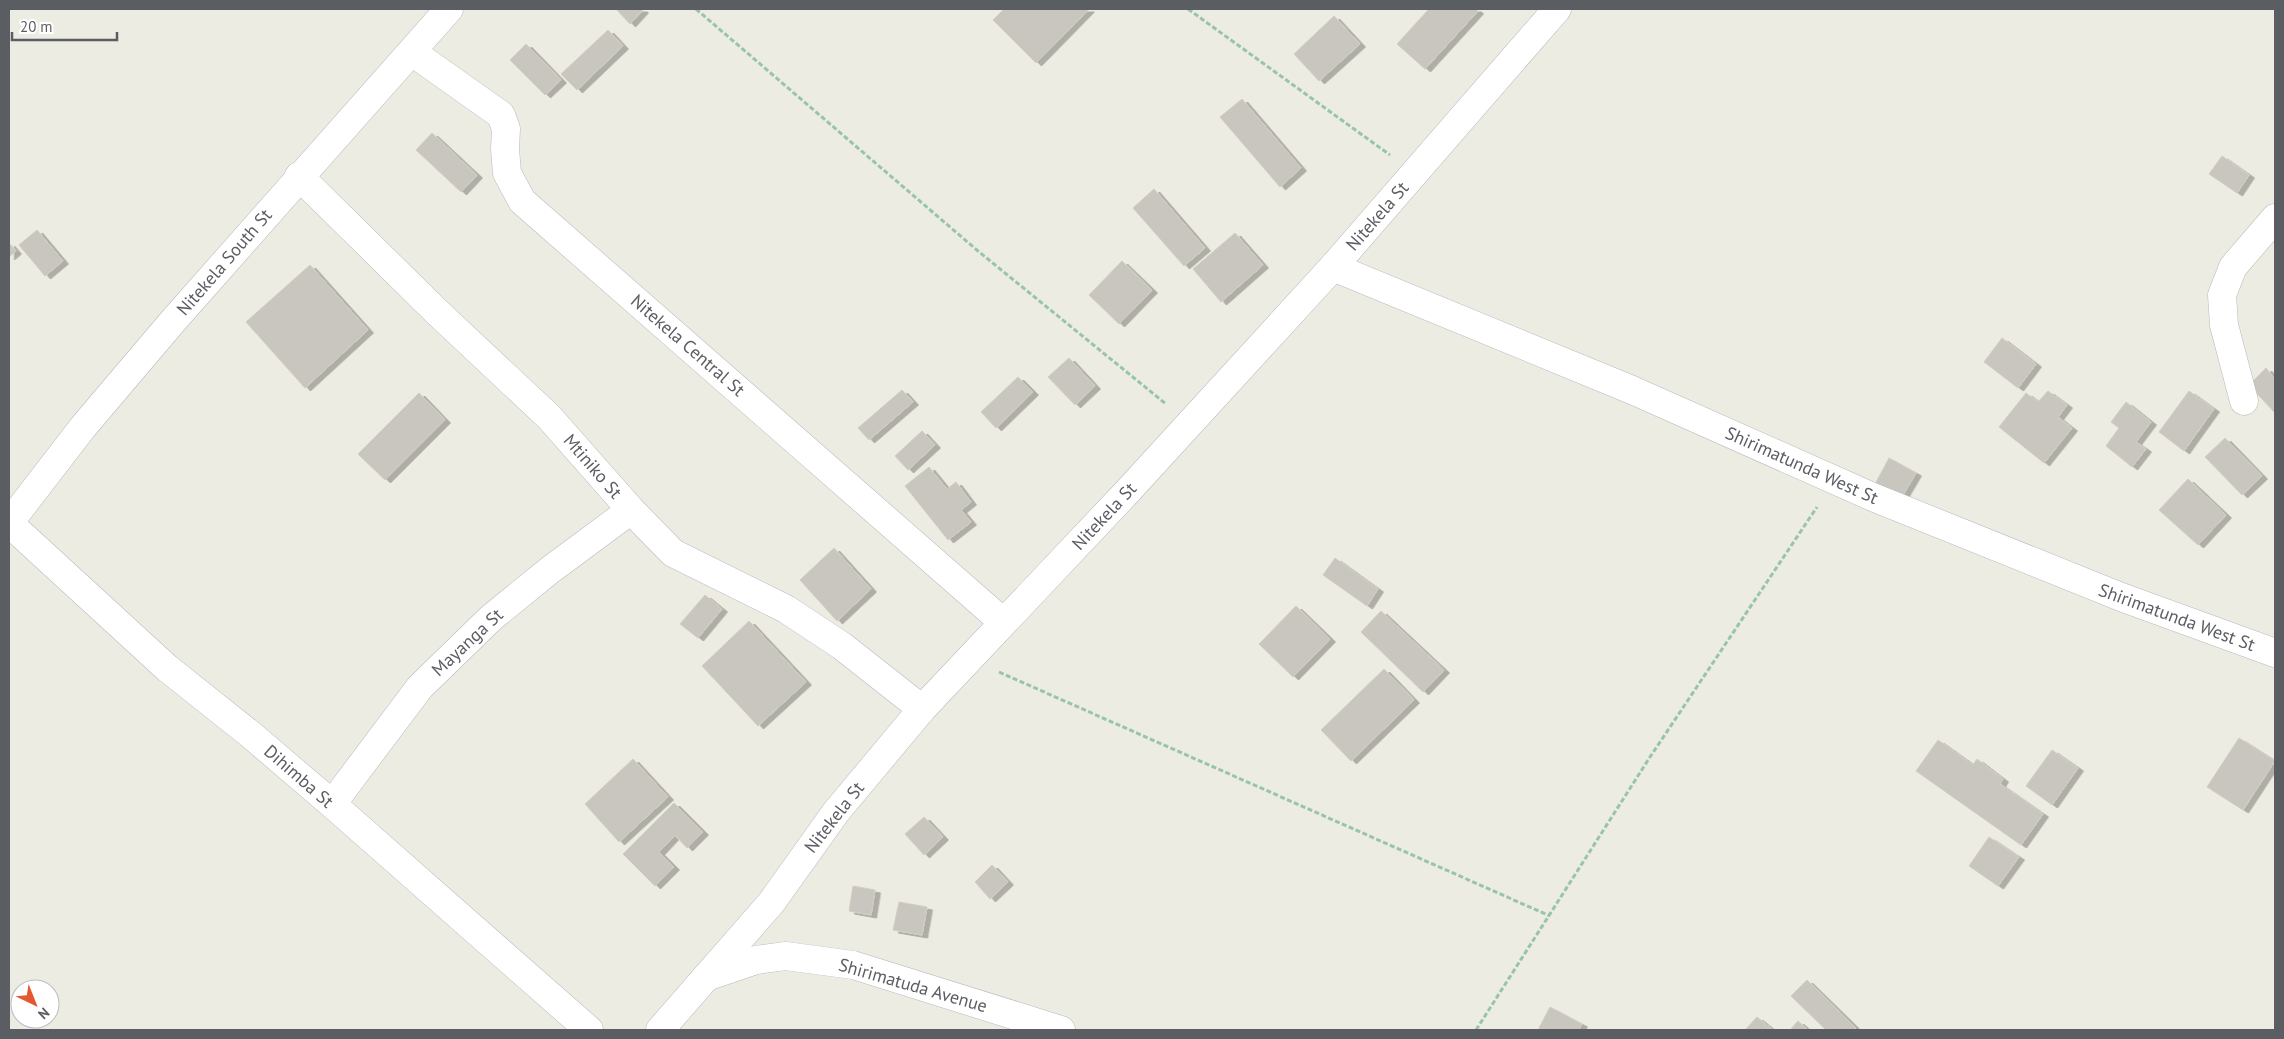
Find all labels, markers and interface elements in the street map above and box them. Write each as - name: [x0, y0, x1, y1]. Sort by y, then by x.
- scale bar: [12, 10, 118, 42]
- text: 20 m: [20, 17, 53, 36]
- street label: Nitekela St: [1341, 177, 1413, 255]
- street label: Nitekela South St: [171, 204, 277, 320]
- street label: Nitekela Central St: [626, 289, 750, 401]
- street label: Shirimatunda West St: [1722, 421, 1882, 509]
- street label: Mtiniko St: [559, 429, 627, 503]
- street label: Nitekela St: [1067, 477, 1141, 555]
- street label: Shirimatunda West St: [2096, 578, 2258, 656]
- street label: Mayanga St: [426, 603, 508, 681]
- street label: Dihimba St: [259, 739, 339, 813]
- street label: Nitekela St: [799, 777, 869, 857]
- street label: Shirimatuda Avenue: [836, 953, 990, 1017]
- north arrow: [10, 979, 60, 1029]
- text: N: [34, 1004, 53, 1023]

